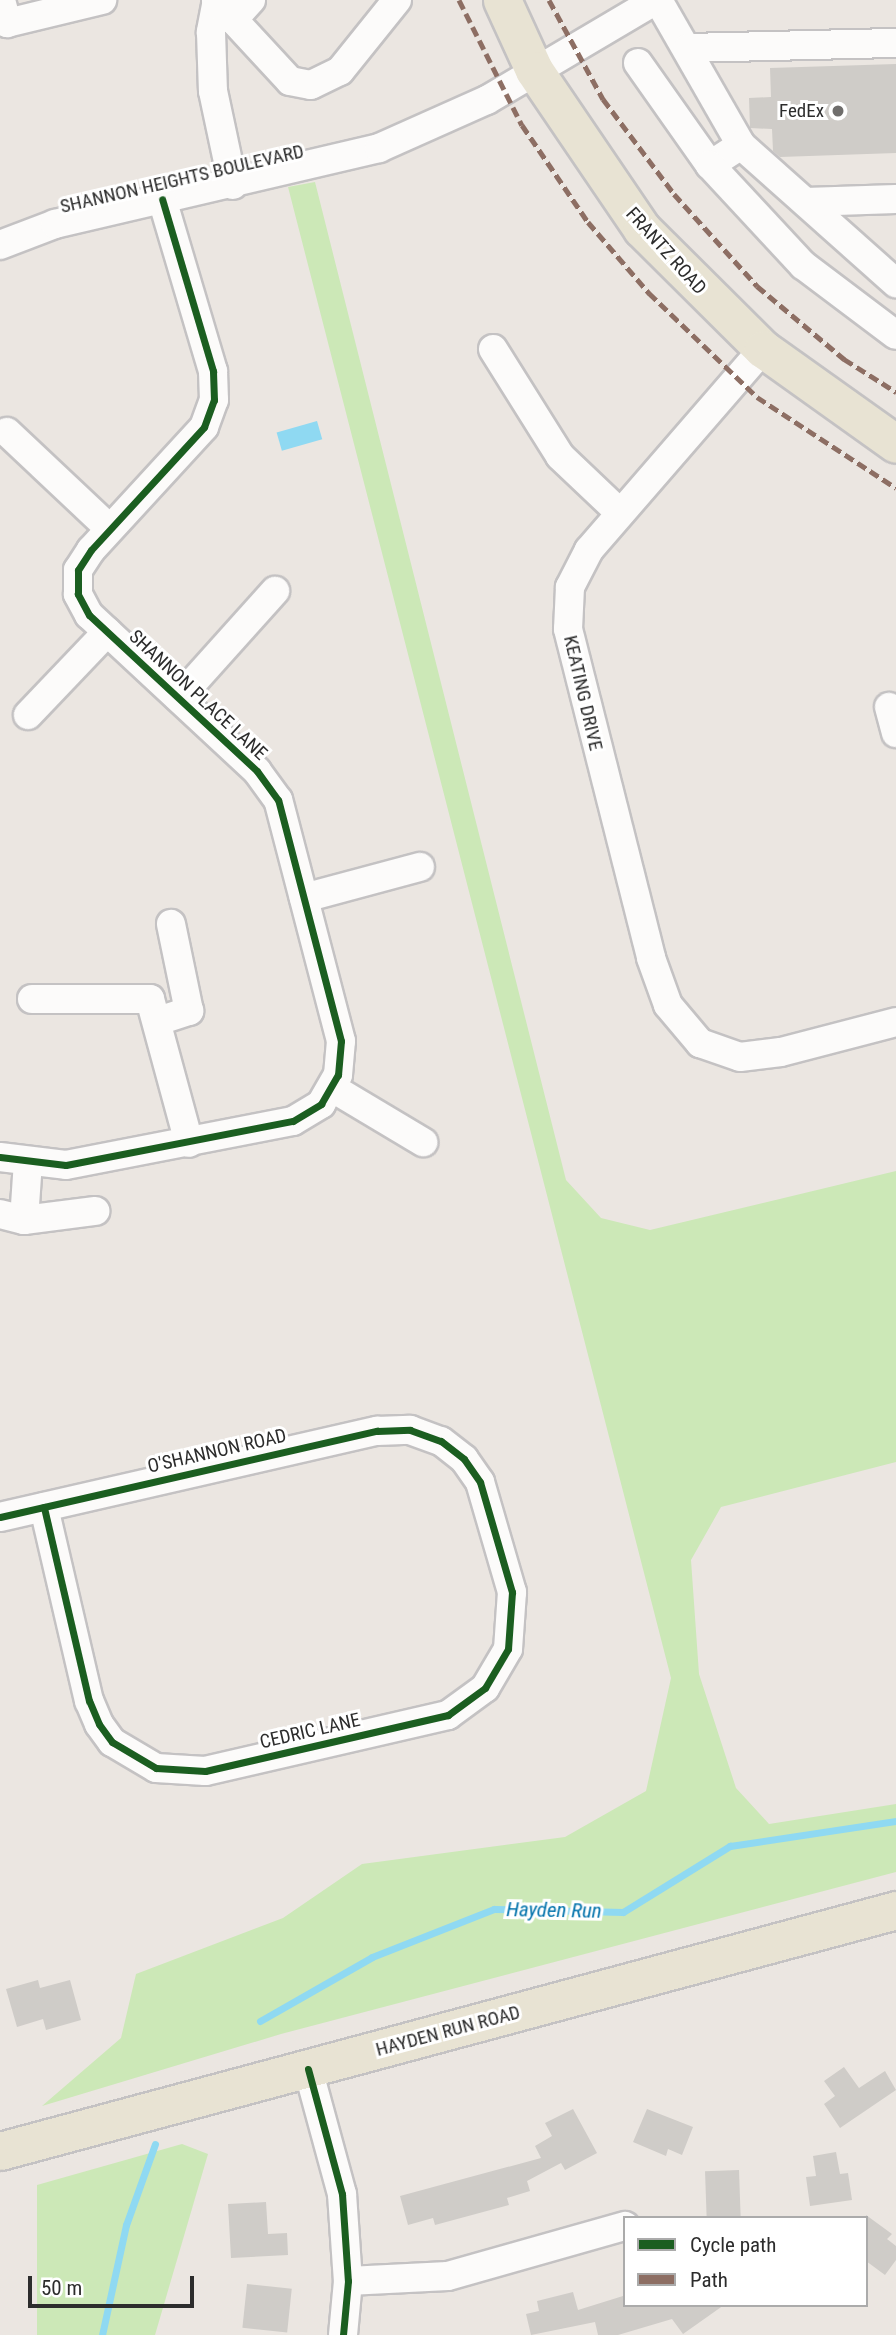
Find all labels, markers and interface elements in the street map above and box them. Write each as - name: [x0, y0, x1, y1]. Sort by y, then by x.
- place label: FedEx: [779, 100, 824, 122]
- marker: FedEx: [830, 103, 846, 119]
- street label: SHANNON HEIGHTS BOULEVARD: [58, 140, 306, 218]
- street label: FRANTZ ROAD: [621, 203, 711, 299]
- street label: SHANNON PLACE LANE: [124, 625, 272, 765]
- street label: KEATING DRIVE: [559, 633, 607, 753]
- street label: O'SHANNON ROAD: [145, 1424, 289, 1478]
- street label: CEDRIC LANE: [258, 1708, 362, 1754]
- water label: Hayden Run: [506, 1897, 602, 1923]
- street label: HAYDEN RUN ROAD: [373, 2001, 523, 2061]
- legend: [623, 2216, 868, 2307]
- text: Cycle path: [690, 2233, 776, 2257]
- scale bar: [32, 2262, 198, 2306]
- text: Path: [690, 2268, 728, 2292]
- text: 50 m: [41, 2276, 82, 2300]

